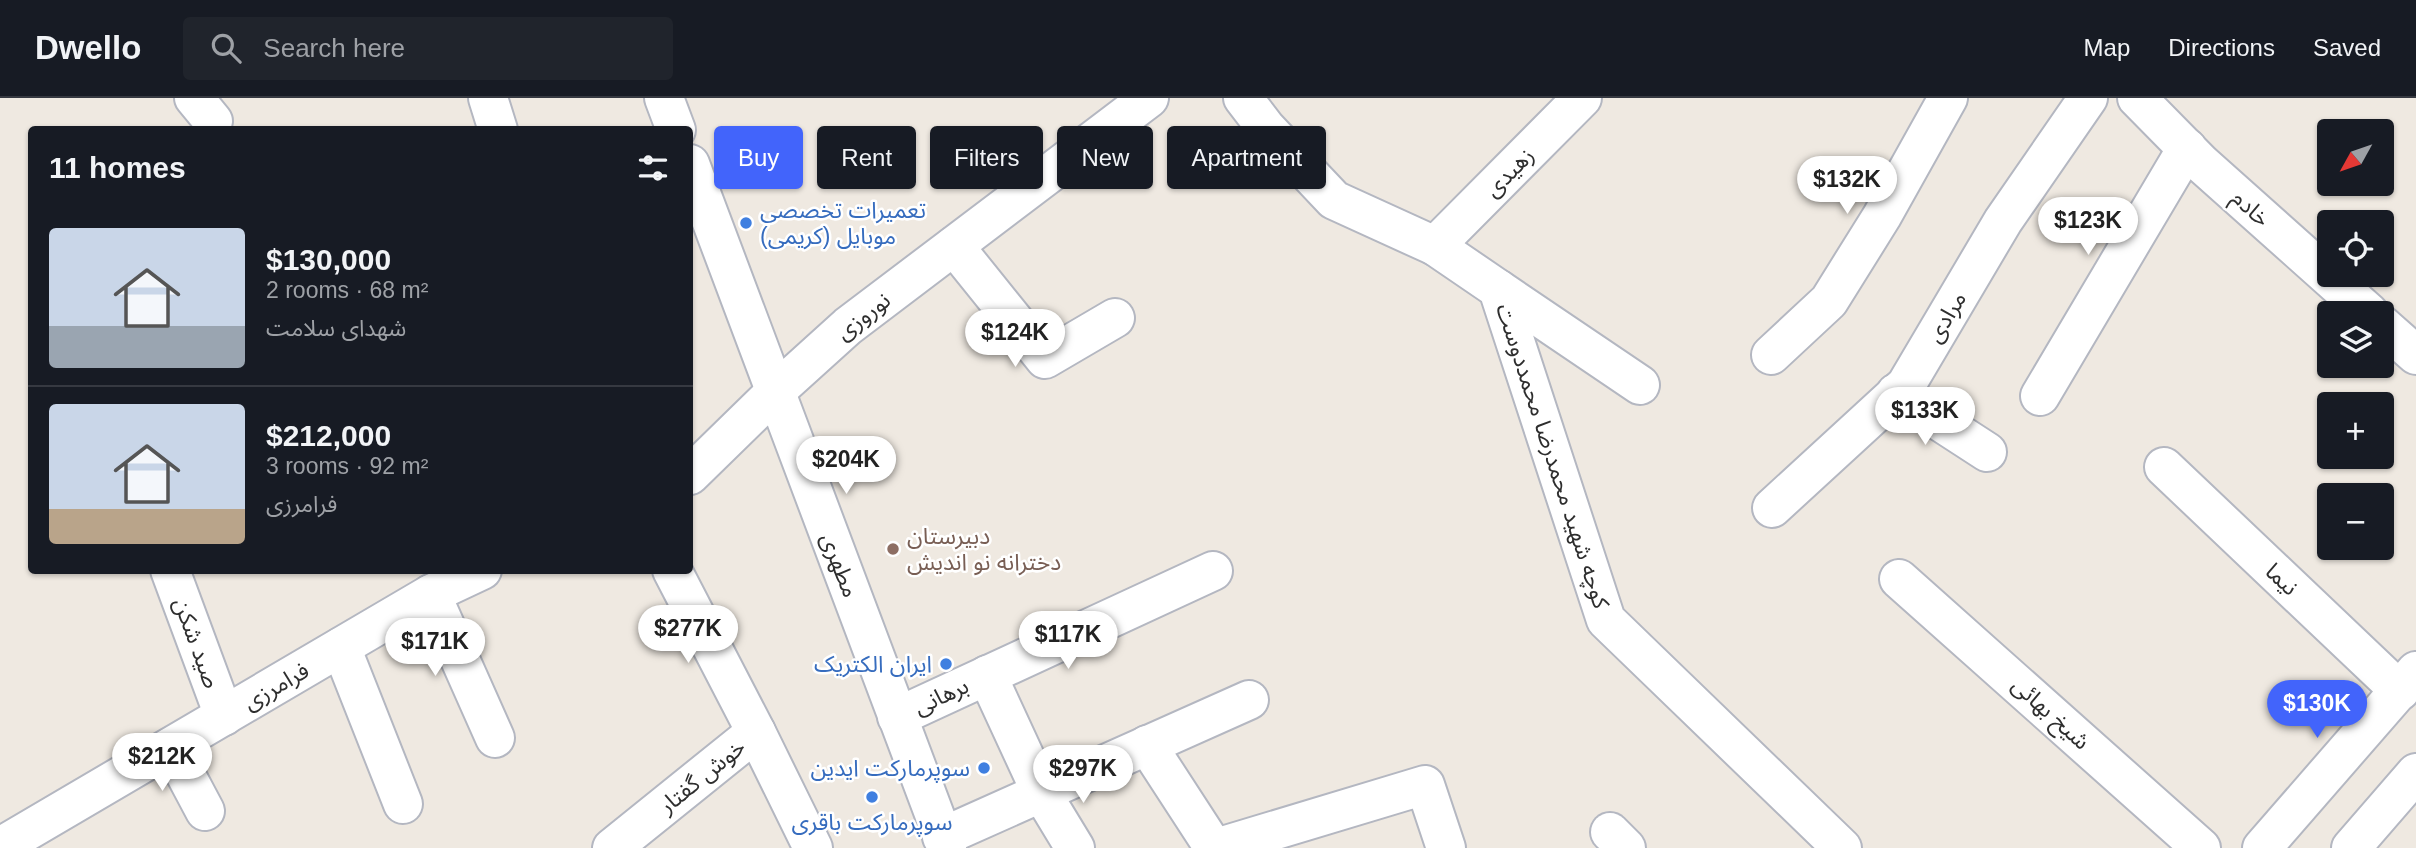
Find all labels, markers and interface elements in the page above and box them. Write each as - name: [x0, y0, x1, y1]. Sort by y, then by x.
- search box: [183, 17, 673, 80]
- text: Dwello: [35, 29, 141, 66]
- icon: search: [207, 29, 245, 67]
- text: Search here: [263, 33, 405, 63]
- text: Map: [2084, 34, 2130, 61]
- text: Directions: [2168, 34, 2275, 61]
- text: Saved: [2313, 34, 2381, 61]
- north arrow: [2317, 119, 2394, 196]
- map controls: [2317, 119, 2394, 560]
- chip: Buy: [714, 126, 803, 189]
- chip: Rent: [817, 126, 916, 189]
- chip: Filters: [930, 126, 1043, 189]
- chip: New: [1057, 126, 1153, 189]
- chip: Apartment: [1167, 126, 1326, 189]
- street label: زهیدی: [1479, 142, 1540, 203]
- icon: filters: [634, 149, 672, 187]
- text: 11 homes: [49, 151, 186, 184]
- pin: $132K: [1798, 156, 1896, 216]
- text: $132K: [1813, 166, 1881, 192]
- street label: خادم: [2223, 184, 2275, 236]
- place label: تعمیرات تخصصی موبایل (کریمی): [760, 197, 926, 250]
- pin: $123K: [2039, 198, 2137, 257]
- text: $123K: [2054, 207, 2122, 233]
- button: locate: [2317, 210, 2394, 287]
- marker: تعمیرات تخصصی موبایل (کریمی): [738, 215, 754, 231]
- text: $130,000: [266, 243, 391, 276]
- icon: home: [105, 256, 189, 340]
- text: 2 rooms · 68 m²: [266, 277, 428, 303]
- street label: نوروزی: [831, 287, 896, 346]
- street label: مرادی: [1921, 287, 1972, 348]
- street label: کوچه شهید محمدرضا محمددوست: [1489, 300, 1615, 613]
- button: layers: [2317, 301, 2394, 378]
- pin: $124K: [966, 310, 1064, 369]
- text: شهدای سلامت: [266, 315, 406, 341]
- text: $124K: [981, 319, 1049, 345]
- pin: $133K: [1876, 388, 1974, 447]
- button: +: [2317, 392, 2394, 469]
- text: $133K: [1891, 397, 1959, 423]
- text: $212,000: [266, 419, 391, 452]
- icon: home: [105, 432, 189, 516]
- pin: $204K: [797, 436, 895, 496]
- text: $204K: [812, 446, 880, 472]
- text: 3 rooms · 92 m²: [266, 453, 428, 479]
- button: −: [2317, 483, 2394, 560]
- text: فرامرزی: [266, 491, 337, 517]
- place label: دبیرستان دخترانه نو اندیش: [907, 523, 1061, 576]
- street label: مطهری: [815, 529, 864, 601]
- marker: دبیرستان دخترانه نو اندیش: [885, 541, 901, 557]
- street label: نیما: [2260, 558, 2304, 600]
- street label: صید شکن: [169, 594, 225, 692]
- pin: $277K: [639, 606, 737, 665]
- pin: $117K: [1019, 612, 1117, 671]
- text: $277K: [654, 615, 722, 641]
- pin: $171K: [386, 618, 484, 678]
- text: $117K: [1035, 621, 1101, 647]
- text: $171K: [401, 628, 469, 654]
- place label: ایران الکتریک: [814, 651, 932, 678]
- marker: ایران الکتریک: [938, 656, 954, 672]
- street label: فرامرزی: [239, 657, 314, 716]
- street label: شیخ بهائی: [2004, 671, 2095, 758]
- street label: برهانی: [909, 672, 973, 721]
- pin: $130K: [2268, 680, 2366, 740]
- text: $130K: [2283, 690, 2351, 716]
- street label: خوش گفتار: [653, 733, 751, 820]
- pin: $212K: [113, 734, 211, 793]
- text: $212K: [128, 743, 196, 769]
- pin: $297K: [1034, 746, 1132, 805]
- place label: سوپرمارکت ایدین: [810, 755, 970, 783]
- text: $297K: [1049, 755, 1117, 781]
- marker: سوپرمارکت ایدین: [976, 760, 992, 776]
- marker: سوپرمارکت باقری: [864, 789, 880, 805]
- place label: سوپرمارکت باقری: [792, 809, 953, 837]

